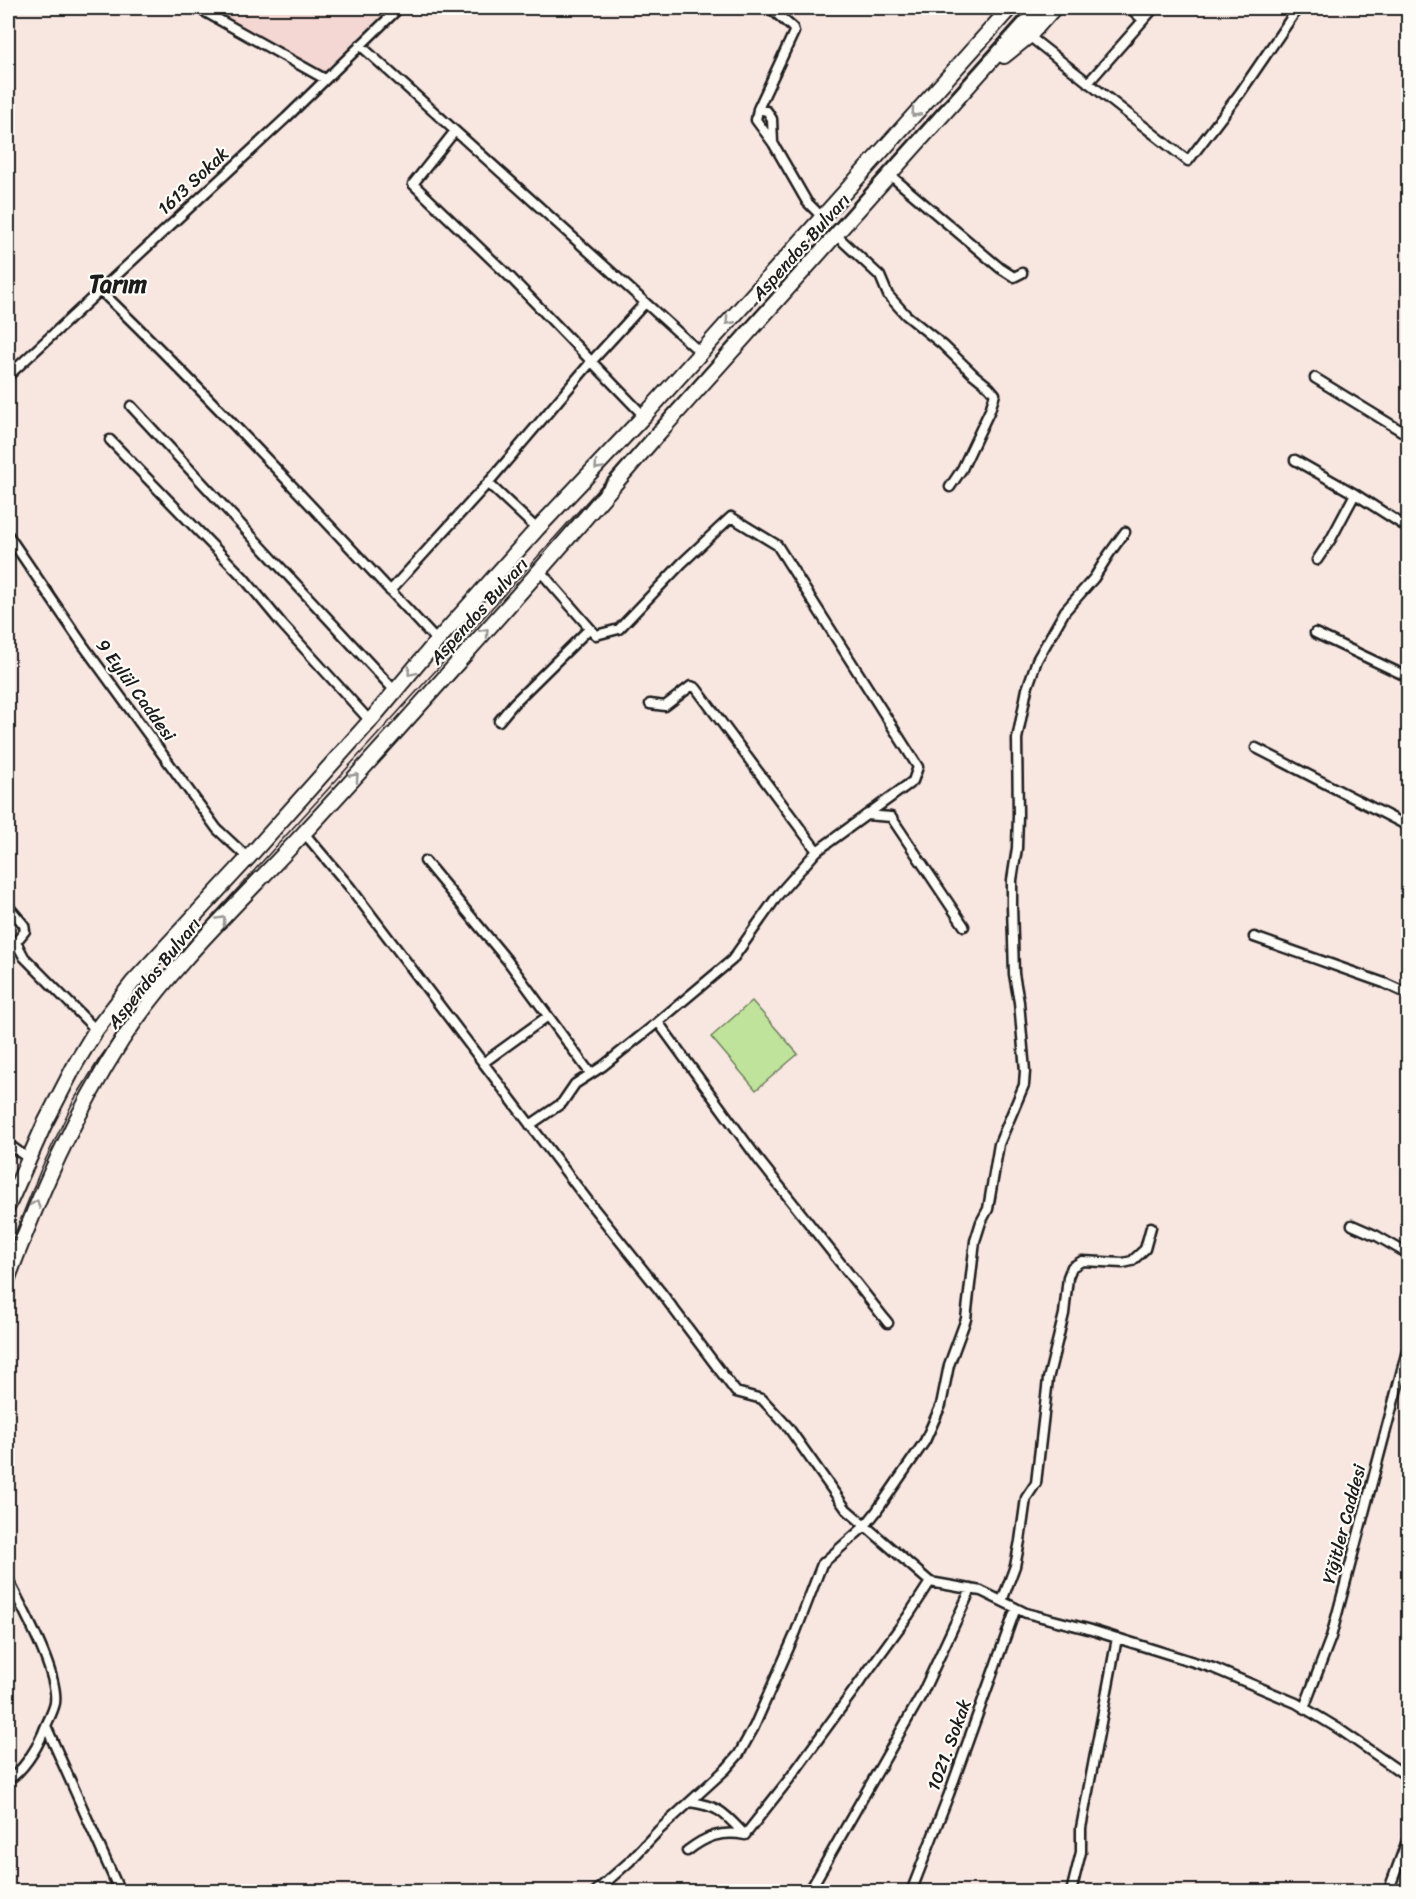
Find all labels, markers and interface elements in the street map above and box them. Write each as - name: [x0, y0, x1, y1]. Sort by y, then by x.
- one-way arrow: [911, 106, 922, 117]
- street label: 1613 Sokak: [150, 139, 237, 223]
- street label: Aspendos Bulvarı: [743, 186, 858, 309]
- district label: Tarım: [89, 263, 148, 305]
- one-way arrow: [725, 314, 736, 325]
- one-way arrow: [594, 459, 605, 470]
- street label: Aspendos Bulvarı: [421, 550, 536, 673]
- one-way arrow: [478, 628, 489, 638]
- street label: 9 Eylül Caddesi: [88, 632, 185, 749]
- one-way arrow: [407, 665, 418, 676]
- one-way arrow: [348, 773, 359, 783]
- street label: Aspendos Bulvarı: [98, 910, 209, 1037]
- one-way arrow: [215, 916, 226, 927]
- one-way arrow: [29, 1199, 42, 1210]
- street label: Yiğitler Caddesi: [1313, 1460, 1376, 1587]
- street label: 1021. Sokak: [918, 1694, 981, 1796]

